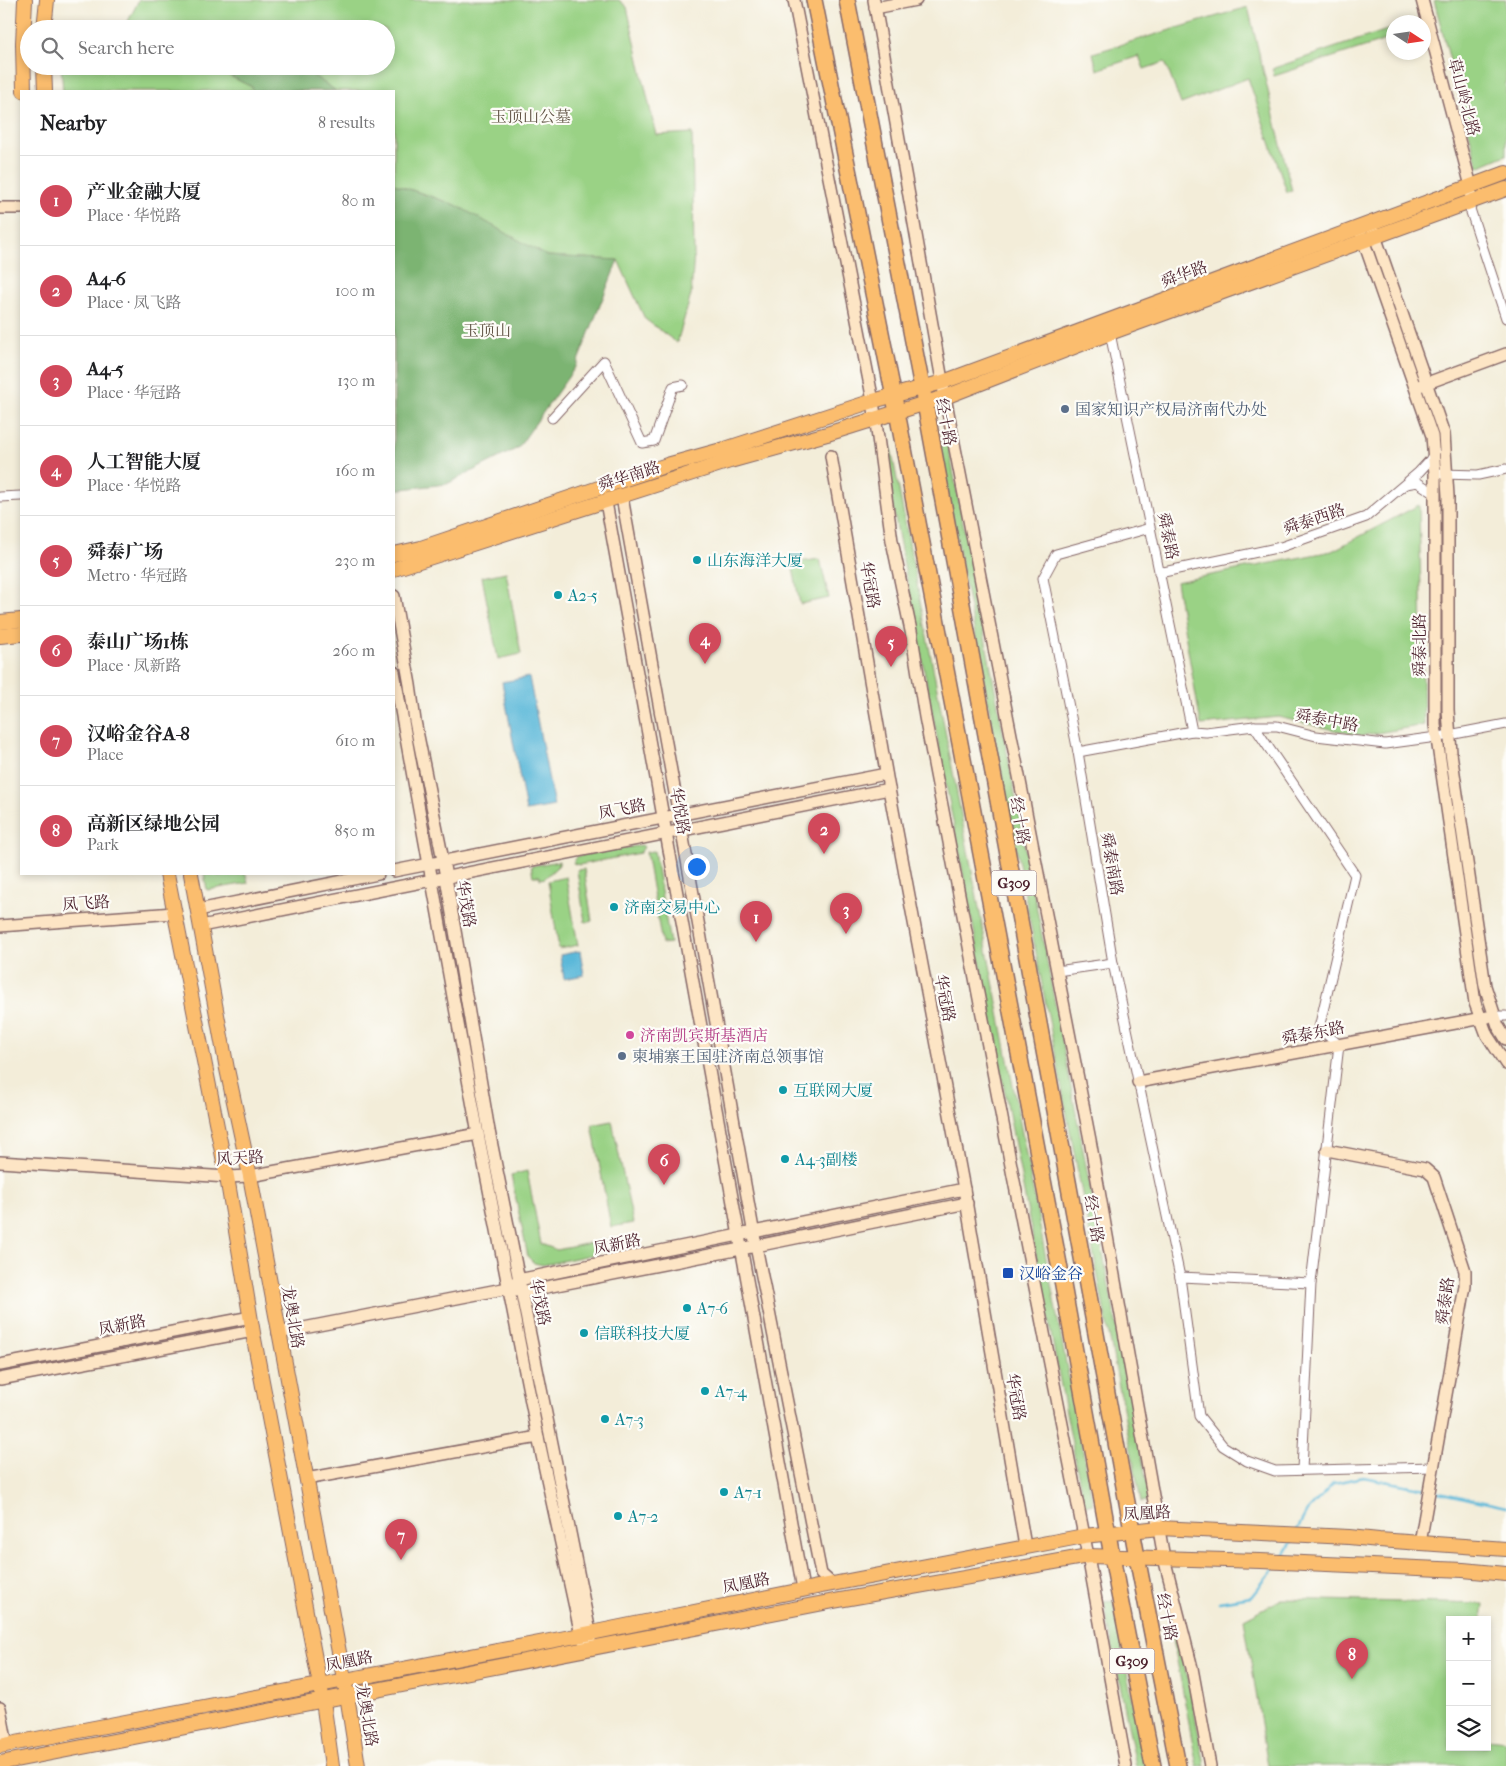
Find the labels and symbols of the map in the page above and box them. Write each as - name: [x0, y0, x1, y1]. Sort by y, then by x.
- north arrow: [1386, 15, 1431, 60]
- street label: 草山岭北路: [1444, 56, 1484, 138]
- park label: 玉顶山公墓: [491, 107, 571, 126]
- street label: 舜华路: [1158, 257, 1210, 291]
- park label: 玉顶山: [463, 321, 511, 340]
- street label: 经十路: [932, 397, 960, 447]
- place label: 国家知识产权局济南代办处: [1075, 400, 1267, 419]
- marker: 国家知识产权局济南代办处: [1059, 403, 1071, 415]
- street label: 舜华南路: [596, 457, 662, 495]
- street label: 舜泰西路: [1281, 500, 1347, 538]
- street label: 舜泰路: [1154, 511, 1182, 561]
- place label: 山东海洋大厦: [707, 551, 803, 570]
- marker: 山东海洋大厦: [691, 554, 703, 566]
- street label: 华冠路: [856, 560, 884, 610]
- place label: A2-5: [567, 586, 598, 605]
- marker: A2-5: [552, 589, 564, 601]
- street label: 舜泰北路: [1410, 613, 1429, 677]
- pin: 4: [689, 623, 721, 664]
- pin: 5: [875, 626, 907, 667]
- street label: 舜泰中路: [1294, 705, 1360, 735]
- street label: 华悦路: [666, 786, 694, 836]
- street label: 凤飞路: [597, 795, 647, 823]
- street label: 经十路: [1006, 796, 1034, 846]
- pin: 2: [808, 813, 840, 854]
- street label: 舜泰南路: [1097, 831, 1127, 897]
- your location: [684, 854, 710, 880]
- road number: G309: [992, 870, 1036, 896]
- street label: 华茂路: [452, 879, 480, 929]
- street label: 凤飞路: [61, 892, 111, 914]
- pin: 3: [830, 893, 862, 934]
- place label: 济南交易中心: [624, 898, 720, 917]
- marker: 济南交易中心: [608, 901, 620, 913]
- pin: 1: [740, 901, 772, 942]
- street label: 华冠路: [931, 973, 959, 1023]
- street label: 舜泰东路: [1280, 1018, 1346, 1048]
- place label: 济南凯宾斯基酒店: [640, 1026, 768, 1045]
- marker: 济南凯宾斯基酒店: [624, 1029, 636, 1041]
- place label: 柬埔寨王国驻济南总领事馆: [632, 1047, 824, 1066]
- marker: 柬埔寨王国驻济南总领事馆: [616, 1050, 628, 1062]
- place label: 互联网大厦: [793, 1081, 873, 1100]
- marker: 互联网大厦: [777, 1084, 789, 1096]
- pin: 6: [648, 1144, 680, 1185]
- street label: 风天路: [216, 1147, 264, 1169]
- place label: A4-3副楼: [794, 1150, 858, 1169]
- marker: A4-3副楼: [779, 1153, 791, 1165]
- street label: 经十路: [1080, 1194, 1108, 1244]
- street label: 凤新路: [592, 1230, 642, 1258]
- place label: 汉峪金谷: [1019, 1264, 1083, 1283]
- marker: 汉峪金谷: [1001, 1266, 1015, 1280]
- street label: 舜泰路: [1432, 1276, 1458, 1326]
- street label: 华茂路: [526, 1277, 554, 1327]
- street label: 龙奥北路: [278, 1284, 308, 1350]
- place label: A7-6: [696, 1299, 728, 1318]
- marker: A7-6: [681, 1302, 693, 1314]
- street label: 凤新路: [97, 1311, 147, 1339]
- place label: 信联科技大厦: [594, 1324, 690, 1343]
- marker: 信联科技大厦: [578, 1327, 590, 1339]
- street label: 华冠路: [1002, 1372, 1030, 1422]
- place label: A7-4: [714, 1382, 747, 1401]
- marker: A7-4: [699, 1385, 711, 1397]
- place label: A7-3: [614, 1410, 644, 1429]
- marker: A7-3: [599, 1413, 611, 1425]
- place label: A7-1: [733, 1483, 762, 1502]
- marker: A7-1: [718, 1486, 730, 1498]
- street label: 凤凰路: [1123, 1502, 1171, 1524]
- place label: A7-2: [627, 1507, 658, 1526]
- marker: A7-2: [612, 1510, 624, 1522]
- pin: 7: [385, 1519, 417, 1560]
- street label: 凤凰路: [721, 1569, 771, 1597]
- street label: 经十路: [1153, 1592, 1181, 1642]
- pin: 8: [1336, 1638, 1368, 1679]
- street label: 凤凰路: [324, 1647, 374, 1675]
- road number: G309: [1110, 1648, 1154, 1674]
- street label: 龙奥北路: [352, 1682, 382, 1748]

